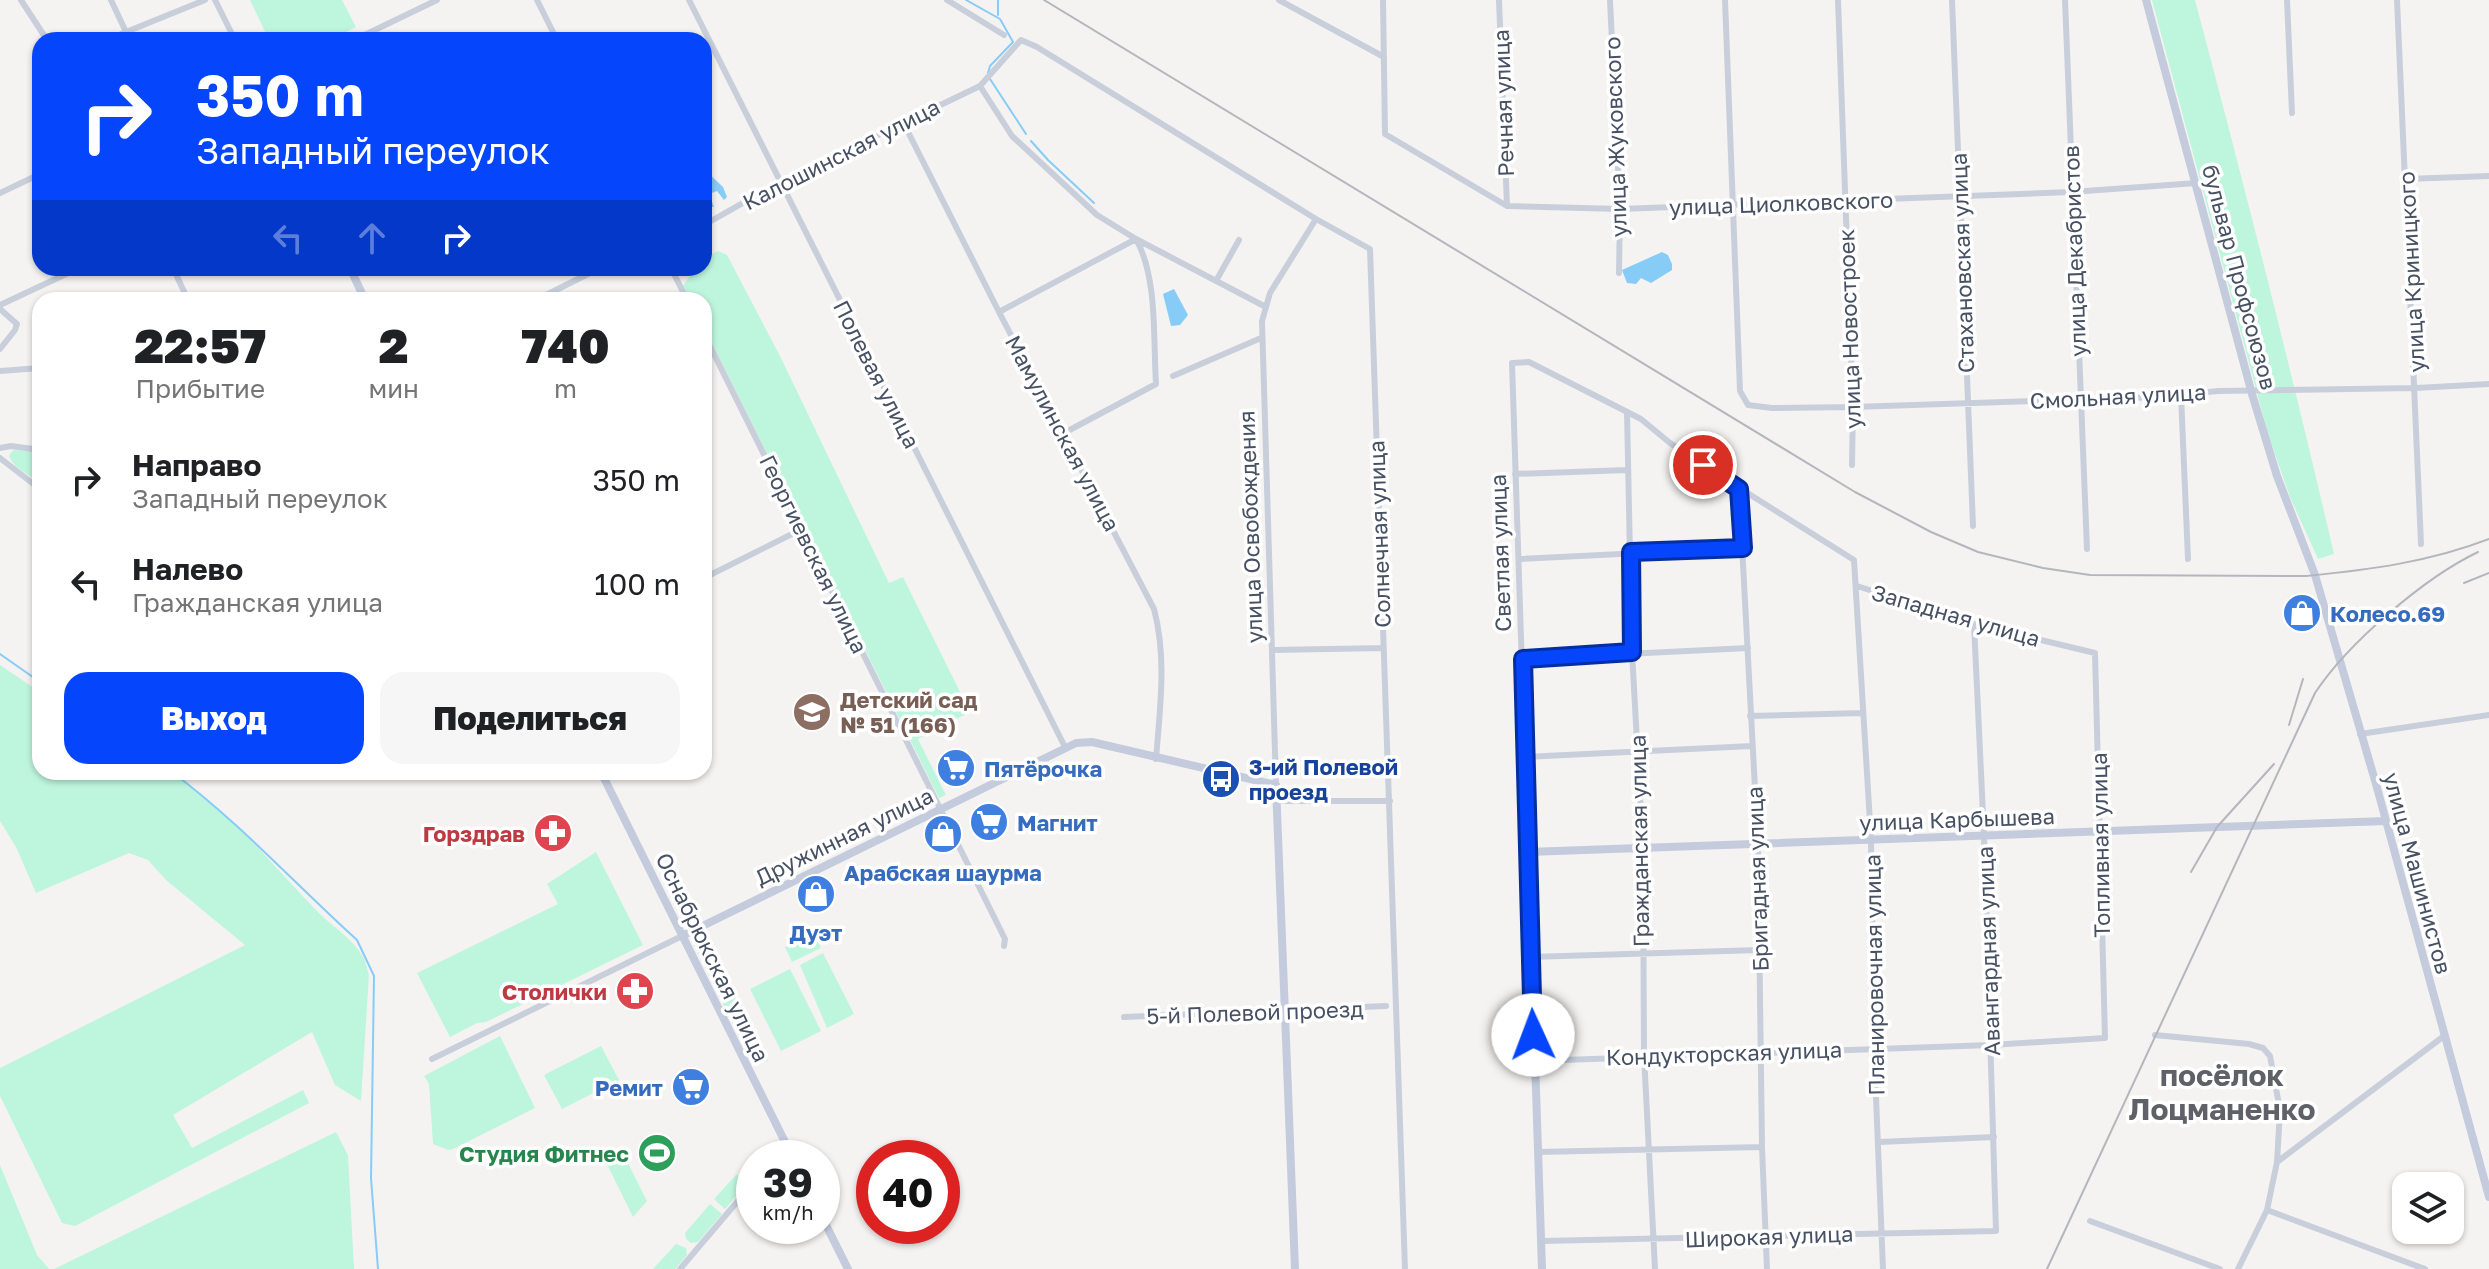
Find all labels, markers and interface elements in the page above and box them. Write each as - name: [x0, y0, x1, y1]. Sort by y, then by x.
- street label: Речная улица: [1487, 29, 1519, 177]
- street label: улица Жуковского: [1598, 36, 1632, 238]
- text: 350 m: [196, 61, 364, 128]
- icon: right: [64, 64, 168, 168]
- street label: Калошинская улица: [738, 93, 944, 215]
- text: Западный переулок: [196, 129, 550, 172]
- street label: улица Декабристов: [2057, 145, 2091, 357]
- street label: Стахановская улица: [1945, 152, 1979, 374]
- street label: бульвар Профсоюзов: [2197, 162, 2283, 392]
- street label: улица Криницкого: [2392, 171, 2430, 373]
- street label: улица Циолковского: [1668, 186, 1894, 220]
- icon: left: [266, 216, 310, 260]
- icon: ahead: [350, 216, 394, 260]
- icon: right: [434, 216, 478, 260]
- street label: улица Новостроек: [1832, 228, 1866, 430]
- street label: Полевая улица: [828, 295, 926, 453]
- text: 22:57: [134, 316, 266, 374]
- text: 2: [379, 316, 409, 374]
- text: 740: [521, 316, 610, 374]
- street label: Мамулинская улица: [1000, 330, 1126, 536]
- text: Прибытие: [136, 373, 265, 404]
- text: мин: [368, 373, 419, 404]
- text: m: [554, 373, 577, 404]
- street label: Смольная улица: [2029, 378, 2207, 414]
- street label: улица Освобождения: [1232, 410, 1268, 644]
- pin: [1669, 431, 1737, 499]
- street label: Солнечная улица: [1362, 440, 1396, 628]
- icon: arrive: [1681, 443, 1725, 487]
- text: Направо: [132, 447, 261, 483]
- street label: Георгиевская улица: [754, 450, 874, 658]
- icon: right: [64, 458, 108, 502]
- text: 350 m: [592, 462, 680, 498]
- street label: Светлая улица: [1484, 474, 1516, 632]
- text: Западный переулок: [132, 483, 388, 514]
- text: Налево: [132, 551, 243, 587]
- icon: left: [64, 562, 108, 606]
- text: 100 m: [594, 566, 680, 602]
- street label: Западная улица: [1869, 578, 2043, 652]
- text: Гражданская улица: [132, 587, 383, 618]
- shop icon: Колесо.69: [2281, 592, 2323, 634]
- place label: Колесо.69: [2330, 600, 2445, 627]
- button: Выход: [64, 672, 364, 764]
- button: Поделиться: [380, 672, 680, 764]
- place label: Детский сад № 51 (166): [840, 686, 978, 738]
- school or university icon: Детский сад № 51 (166): [791, 691, 833, 733]
- street label: Гражданская улица: [1624, 735, 1654, 947]
- supermarket icon: Пятёрочка: [935, 747, 977, 789]
- street label: Топливная улица: [2085, 752, 2115, 938]
- place label: 3-ий Полевой проезд: [1249, 753, 1398, 805]
- place label: Пятёрочка: [984, 755, 1102, 782]
- bus stop icon: 3-ий Полевой проезд: [1200, 758, 1242, 800]
- street label: улица Машинистов: [2378, 769, 2458, 977]
- street label: Дружинная улица: [751, 781, 937, 891]
- street label: Бригадная улица: [1740, 786, 1774, 972]
- supermarket icon: Магнит: [968, 801, 1010, 843]
- street label: улица Карбышева: [1859, 802, 2055, 836]
- place label: Магнит: [1017, 809, 1098, 836]
- pharmacy icon: Горздрав: [532, 812, 574, 854]
- shop icon: Арабская шаурма: [922, 813, 964, 855]
- place label: Горздрав: [423, 820, 525, 847]
- street label: Авангардная улица: [1971, 846, 2005, 1056]
- street label: Оснабрюкская улица: [651, 848, 775, 1066]
- street label: Планировочная улица: [1858, 854, 1890, 1096]
- place label: Арабская шаурма: [844, 859, 1042, 886]
- shop icon: Дуэт: [795, 873, 837, 915]
- place label: Дуэт: [790, 919, 842, 946]
- pharmacy icon: Столички: [614, 970, 656, 1012]
- place label: Столички: [502, 978, 607, 1005]
- position arrow: [1491, 993, 1575, 1077]
- street label: 5-й Полевой проезд: [1146, 995, 1364, 1029]
- street label: Кондукторская улица: [1605, 1035, 1843, 1071]
- district label: посёлок Лоцманенко: [2129, 1057, 2315, 1127]
- supermarket icon: Ремит: [670, 1066, 712, 1108]
- place label: Ремит: [595, 1074, 663, 1101]
- sports icon: Студия Фитнес: [636, 1132, 678, 1174]
- place label: Студия Фитнес: [459, 1140, 629, 1167]
- speed limit sign: 40: [856, 1140, 960, 1244]
- text: 39: [763, 1158, 813, 1206]
- map controls: [2392, 1172, 2464, 1244]
- button: layers: [2392, 1172, 2464, 1244]
- text: km/h: [763, 1200, 813, 1224]
- street label: Широкая улица: [1684, 1220, 1854, 1252]

